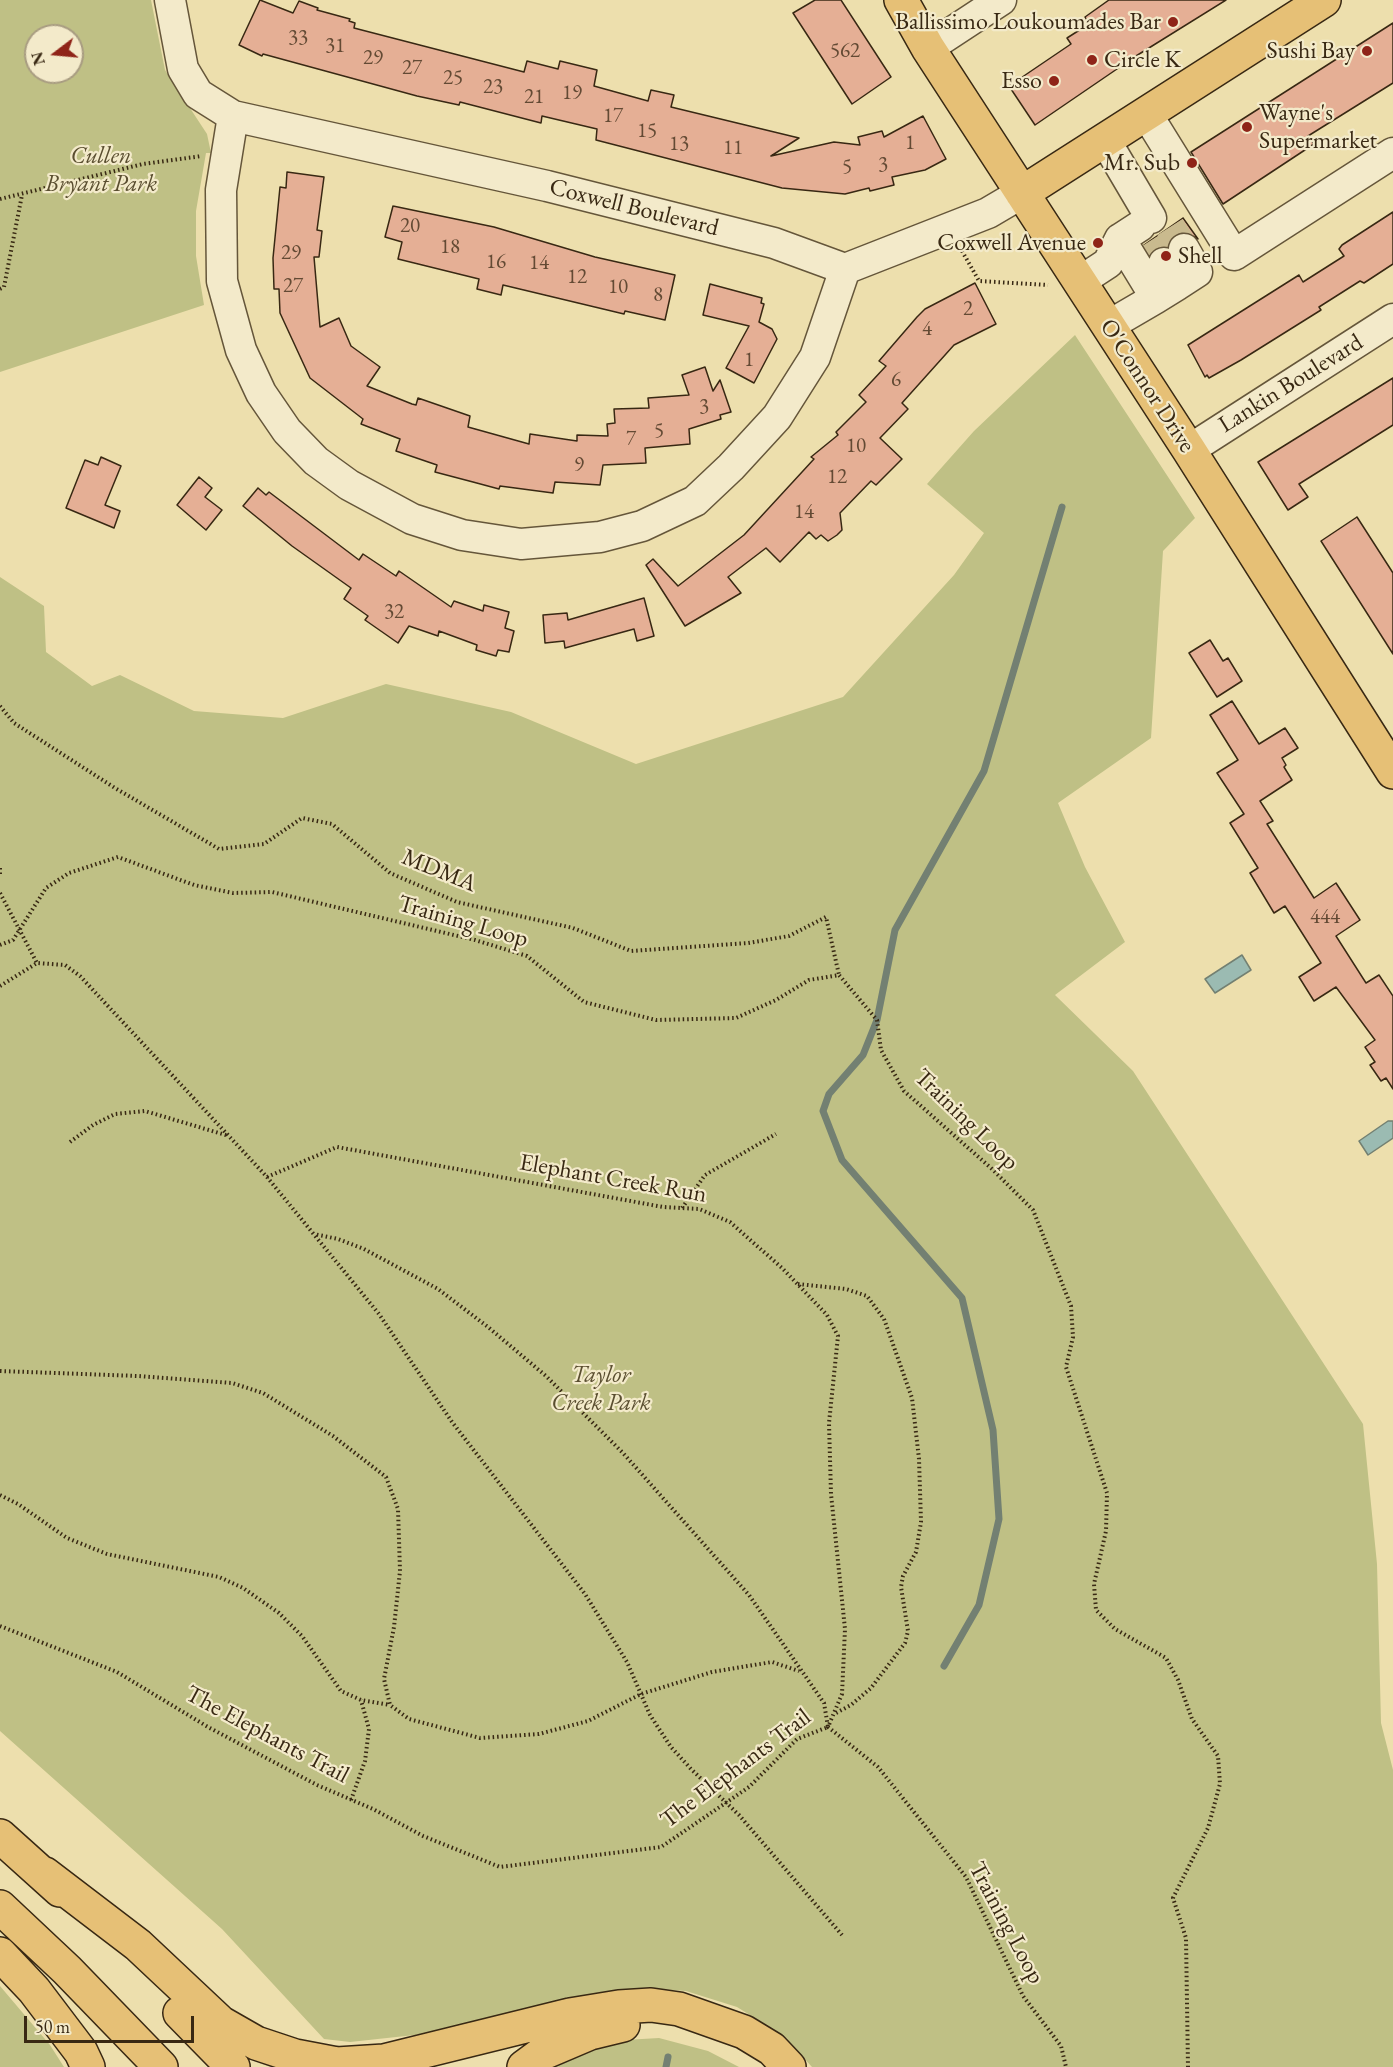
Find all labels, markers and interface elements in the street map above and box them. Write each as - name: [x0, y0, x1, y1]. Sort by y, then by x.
- place label: Ballissimo Loukoumades Bar: [895, 8, 1161, 36]
- marker: Ballissimo Loukoumades Bar: [1166, 15, 1180, 29]
- north arrow: [24, 24, 84, 84]
- house number: 33: [288, 25, 308, 51]
- house number: 31: [325, 33, 345, 59]
- place label: Sushi Bay: [1266, 37, 1355, 65]
- house number: 562: [830, 38, 860, 64]
- marker: Sushi Bay: [1360, 44, 1374, 58]
- house number: 29: [363, 45, 383, 71]
- place label: Circle K: [1104, 46, 1181, 74]
- text: N: [26, 49, 50, 68]
- marker: Circle K: [1085, 53, 1099, 67]
- house number: 27: [402, 55, 422, 81]
- house number: 25: [443, 65, 463, 91]
- place label: Esso: [1001, 67, 1042, 95]
- house number: 23: [483, 74, 503, 100]
- marker: Esso: [1047, 74, 1061, 88]
- house number: 19: [562, 80, 582, 106]
- house number: 21: [524, 84, 544, 110]
- place label: Wayne's Supermarket: [1259, 99, 1377, 155]
- house number: 17: [603, 103, 623, 129]
- house number: 15: [637, 118, 657, 144]
- marker: Wayne's Supermarket: [1240, 120, 1254, 134]
- house number: 1: [905, 130, 915, 156]
- house number: 13: [669, 131, 689, 157]
- house number: 11: [723, 135, 743, 161]
- park label: Cullen Bryant Park: [45, 142, 157, 198]
- place label: Mr. Sub: [1104, 149, 1180, 177]
- house number: 3: [878, 152, 888, 178]
- house number: 5: [842, 154, 852, 180]
- marker: Mr. Sub: [1185, 156, 1199, 170]
- street label: Coxwell Boulevard: [546, 173, 722, 243]
- house number: 20: [400, 213, 420, 239]
- place label: Coxwell Avenue: [937, 229, 1086, 257]
- house number: 18: [440, 234, 460, 260]
- marker: Coxwell Avenue: [1091, 236, 1105, 250]
- house number: 29: [281, 240, 301, 266]
- place label: Shell: [1178, 242, 1222, 270]
- house number: 16: [486, 249, 506, 275]
- marker: Shell: [1159, 249, 1173, 263]
- house number: 14: [529, 250, 549, 276]
- house number: 12: [567, 264, 587, 290]
- house number: 27: [283, 273, 303, 299]
- house number: 10: [608, 274, 628, 300]
- house number: 8: [653, 282, 663, 308]
- house number: 2: [963, 296, 973, 322]
- street label: O'Connor Drive: [1093, 314, 1201, 458]
- house number: 4: [922, 316, 932, 342]
- street label: Lankin Boulevard: [1214, 328, 1368, 440]
- house number: 1: [744, 347, 754, 373]
- house number: 6: [891, 367, 901, 393]
- house number: 3: [699, 394, 709, 420]
- house number: 5: [654, 418, 664, 444]
- house number: 7: [626, 426, 636, 452]
- house number: 10: [846, 433, 866, 459]
- house number: 9: [574, 452, 584, 478]
- house number: 12: [827, 464, 847, 490]
- house number: 14: [794, 499, 814, 525]
- house number: 32: [384, 599, 404, 625]
- street label: MDMA: [397, 843, 481, 899]
- street label: Training Loop: [395, 890, 531, 954]
- house number: 444: [1310, 904, 1340, 930]
- street label: Training Loop: [908, 1063, 1024, 1177]
- street label: Elephant Creek Run: [517, 1148, 709, 1210]
- park label: Taylor Creek Park: [551, 1361, 651, 1417]
- street label: The Elephants Trail: [180, 1680, 354, 1790]
- street label: The Elephants Trail: [655, 1703, 817, 1835]
- street label: Training Loop: [962, 1857, 1050, 1989]
- scale bar: [27, 2004, 196, 2042]
- text: 50 m: [35, 2015, 70, 2038]

